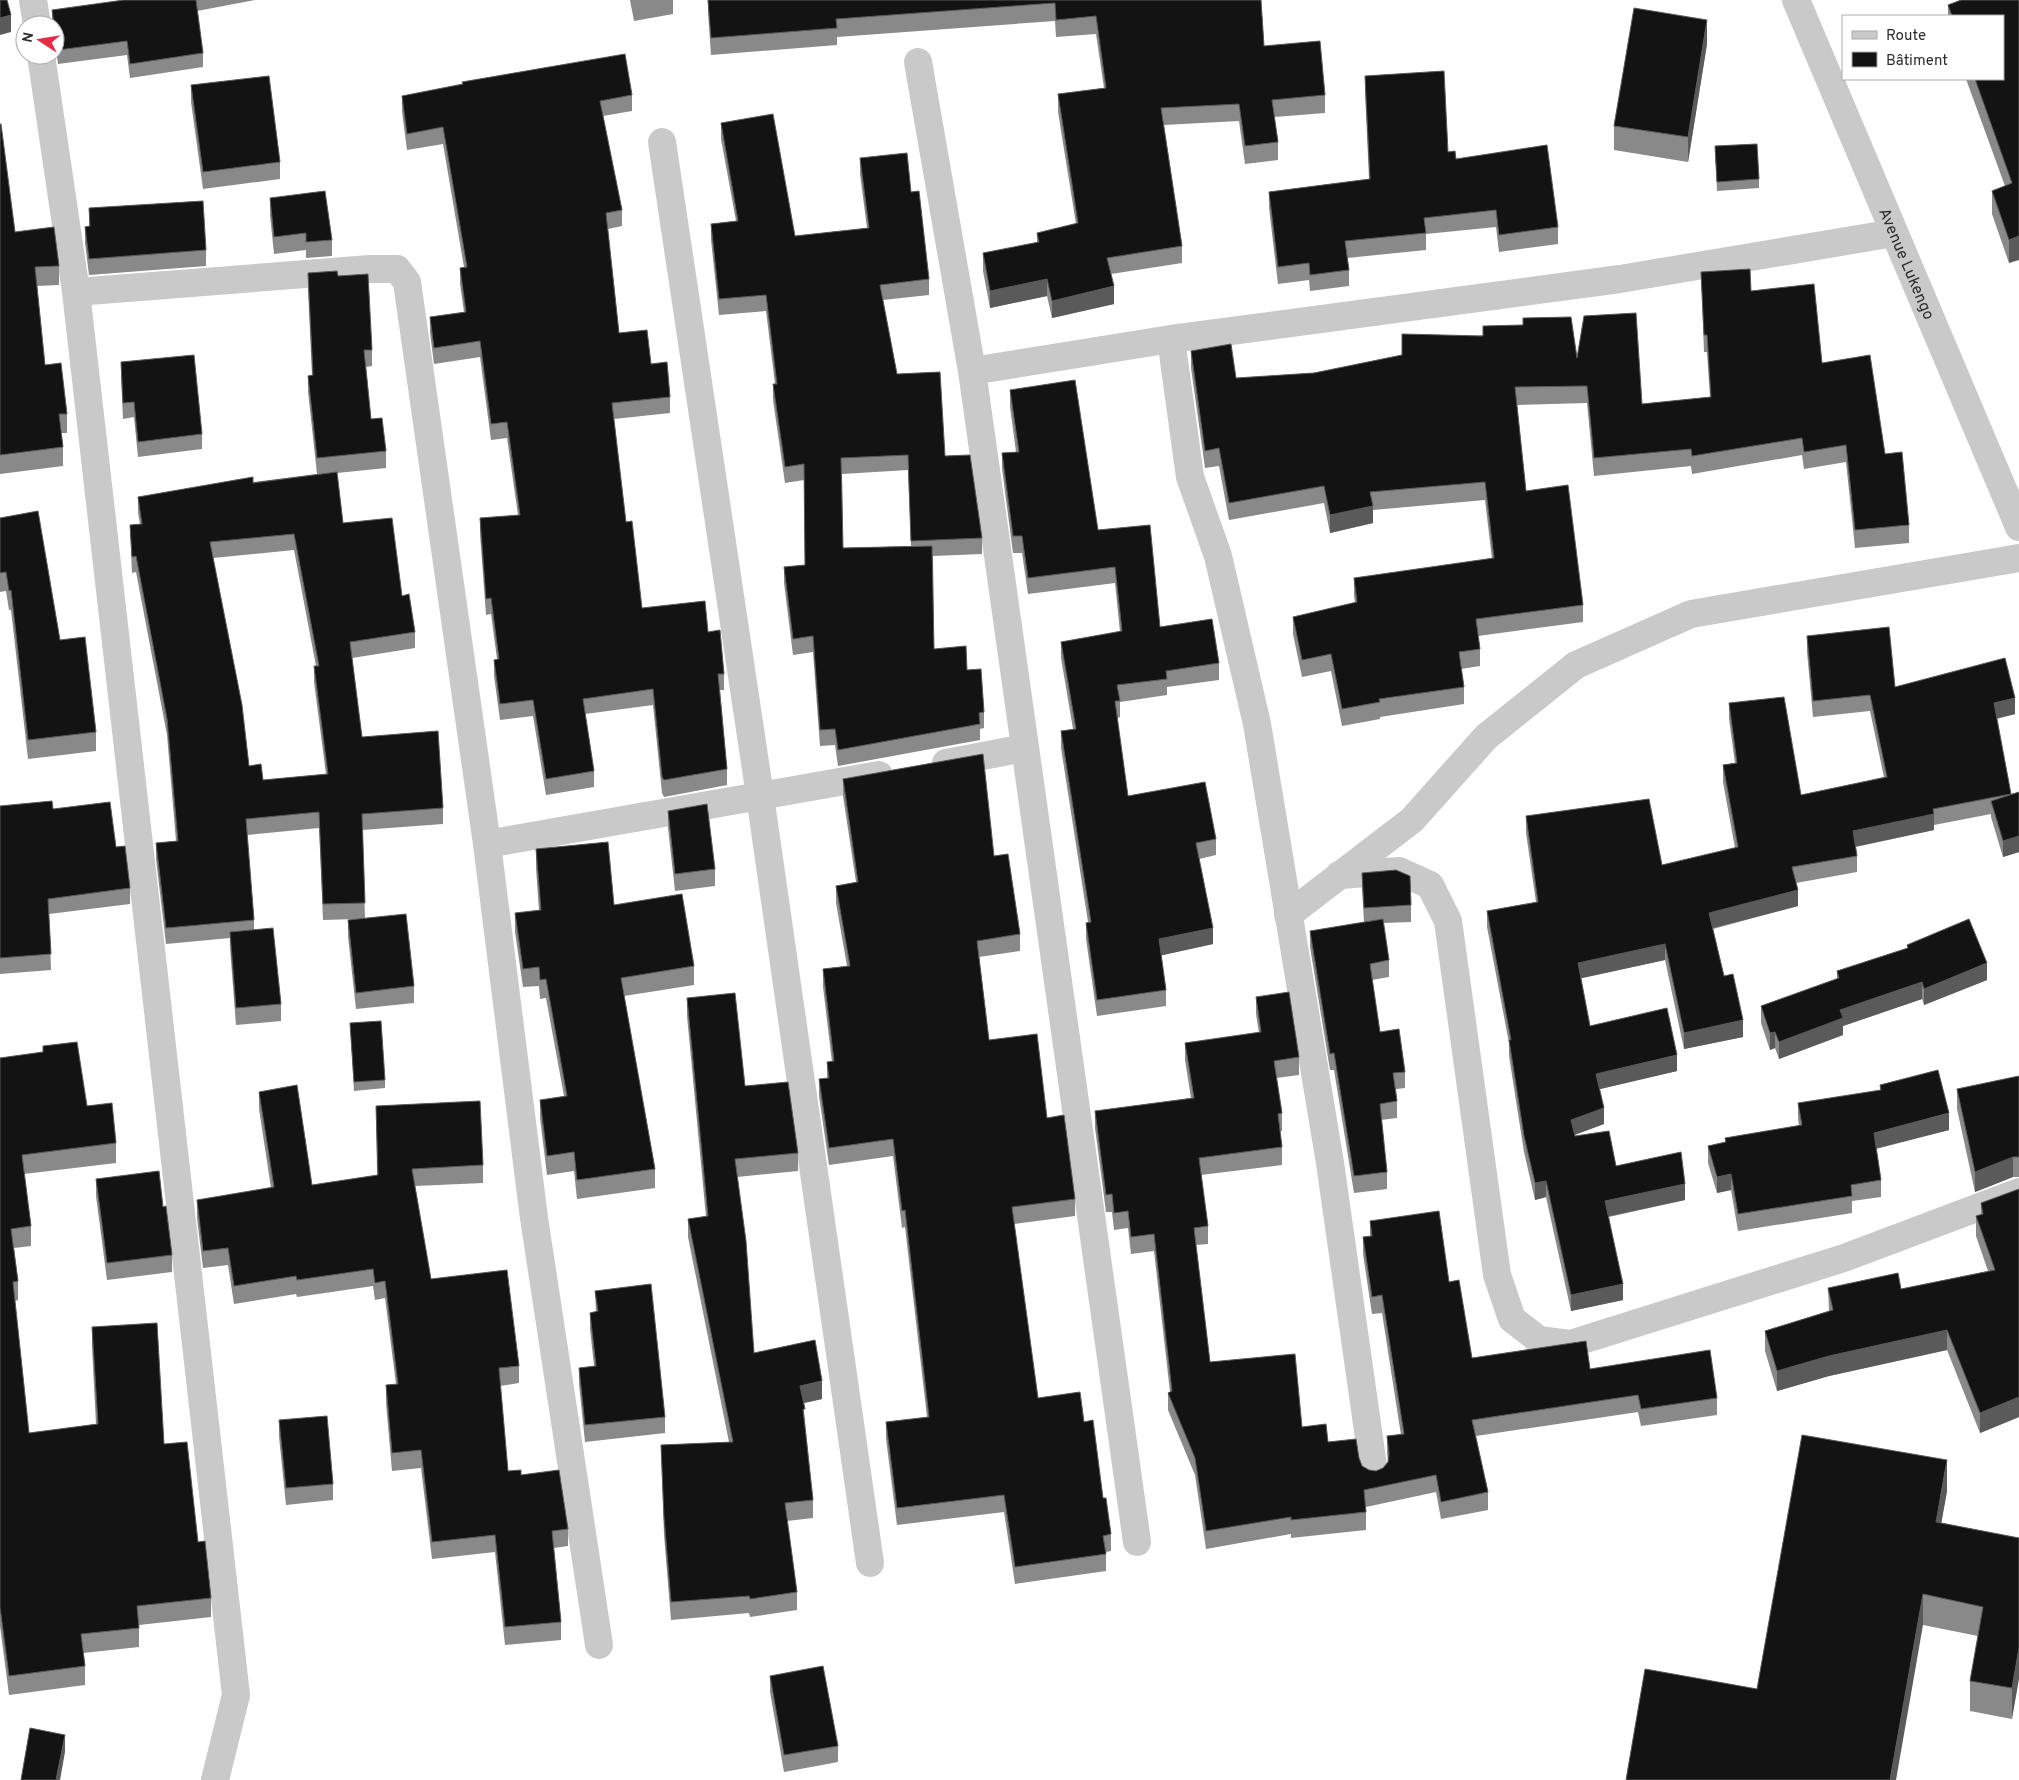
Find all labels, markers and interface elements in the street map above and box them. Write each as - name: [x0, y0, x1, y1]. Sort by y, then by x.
- north arrow: [15, 15, 65, 65]
- legend: [1842, 15, 2004, 80]
- text: Route: [1886, 27, 1926, 46]
- text: N: [19, 31, 38, 44]
- text: Bâtiment: [1886, 52, 1948, 71]
- street label: Avenue Lukengo: [1873, 205, 1938, 323]

